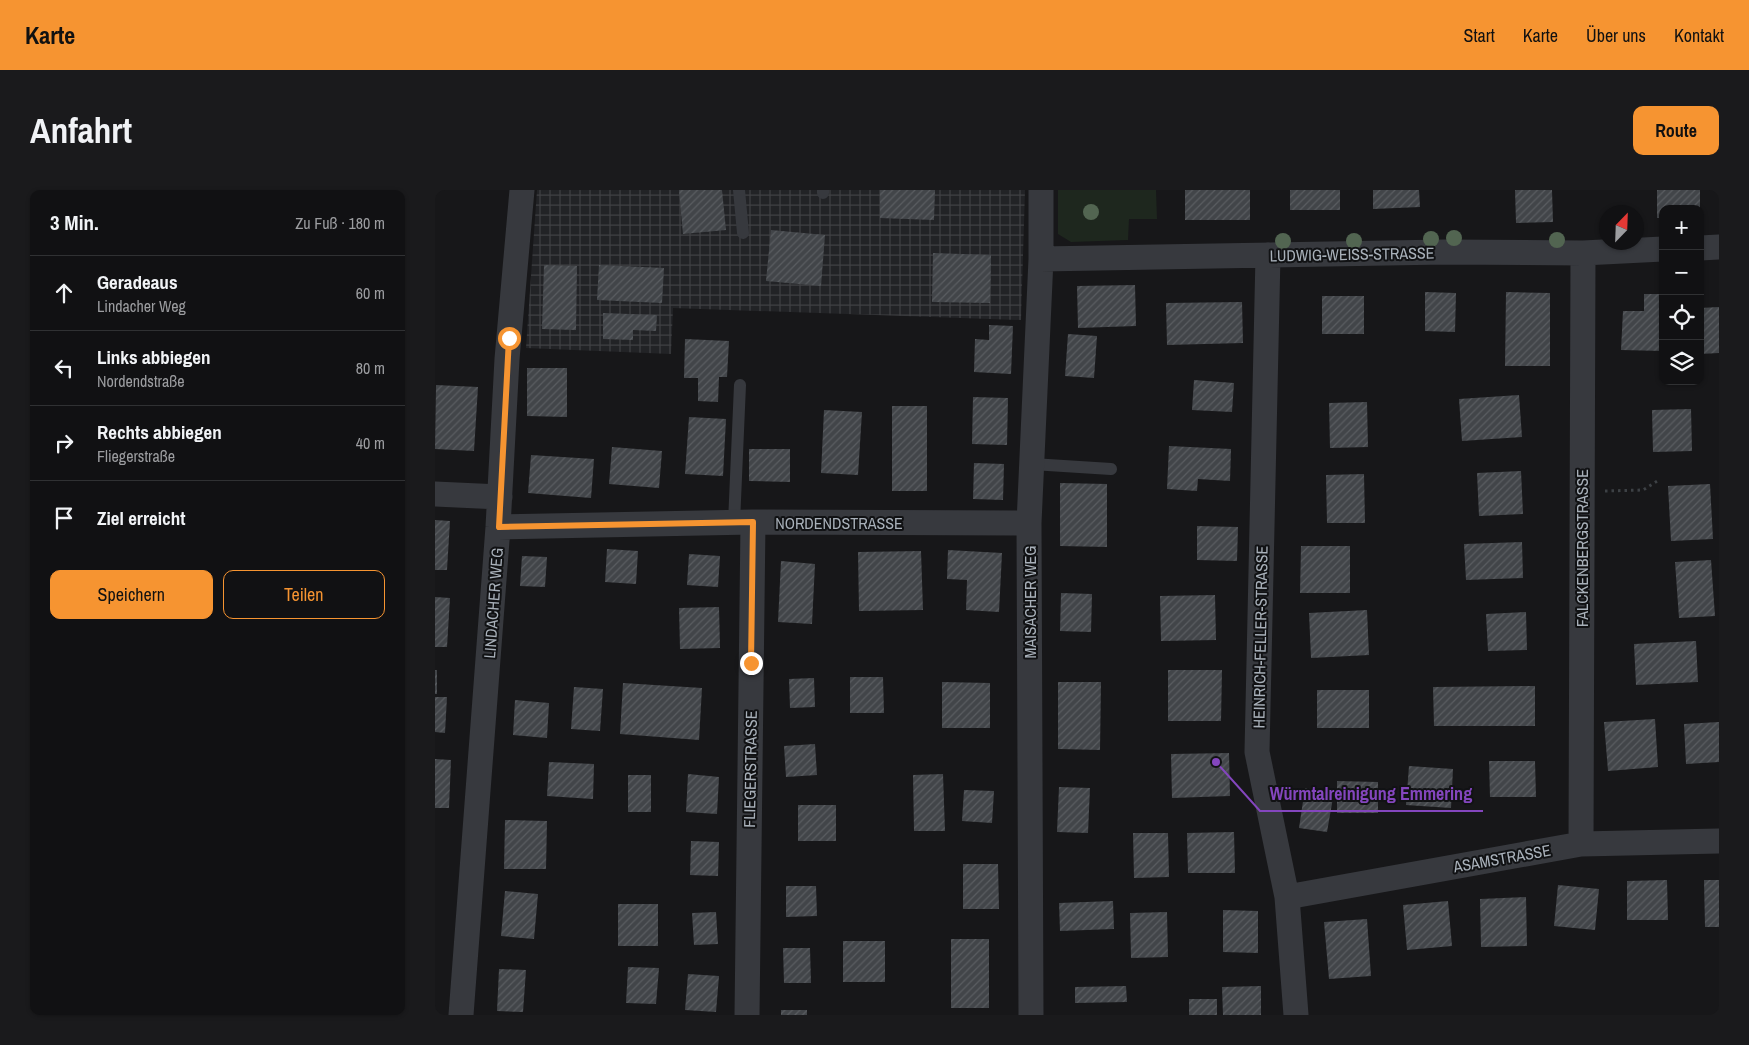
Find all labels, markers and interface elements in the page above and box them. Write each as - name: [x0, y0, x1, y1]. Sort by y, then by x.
- text: Karte: [25, 19, 75, 51]
- text: Start: [1464, 23, 1495, 48]
- text: Karte: [1523, 23, 1558, 48]
- text: Über uns: [1586, 23, 1646, 48]
- text: Kontakt: [1674, 23, 1724, 48]
- button: Route: [1633, 106, 1719, 155]
- text: Anfahrt: [30, 107, 132, 154]
- north arrow: [1599, 205, 1644, 250]
- map controls: [1659, 205, 1704, 385]
- button: +: [1659, 205, 1704, 250]
- text: 3 Min.: [50, 208, 99, 237]
- text: Zu Fuß · 180 m: [295, 212, 385, 234]
- street label: LUDWIG-WEISS-STRASSE: [1269, 242, 1435, 266]
- button: −: [1659, 250, 1704, 295]
- text: Geradeaus: [97, 269, 178, 295]
- icon: ahead: [50, 279, 78, 307]
- text: 60 m: [356, 282, 385, 304]
- text: Lindacher Weg: [97, 295, 186, 317]
- button: locate: [1659, 295, 1704, 340]
- route start: [498, 327, 521, 350]
- button: layers: [1659, 340, 1704, 385]
- text: Links abbiegen: [97, 344, 210, 370]
- icon: left: [50, 354, 78, 382]
- text: 80 m: [356, 357, 385, 379]
- text: Nordendstraße: [97, 370, 185, 392]
- text: Rechts abbiegen: [97, 419, 222, 445]
- icon: right: [50, 429, 78, 457]
- text: 40 m: [356, 432, 385, 454]
- text: Fliegerstraße: [97, 445, 175, 467]
- street label: FALCKENBERGSTRASSE: [1571, 469, 1593, 627]
- icon: arrive: [50, 504, 78, 532]
- text: Ziel erreicht: [97, 505, 185, 531]
- street label: NORDENDSTRASSE: [775, 512, 903, 534]
- street label: HEINRICH-FELLER-STRASSE: [1247, 545, 1273, 729]
- street label: MAISACHER WEG: [1019, 546, 1041, 659]
- street label: LINDACHER WEG: [478, 547, 508, 659]
- button: Speichern: [50, 570, 213, 619]
- button: Teilen: [223, 570, 385, 619]
- route end: [740, 652, 763, 675]
- street label: FLIEGERSTRASSE: [738, 710, 762, 828]
- callout: Würmtalreinigung Emmering: [1260, 778, 1483, 811]
- text: Würmtalreinigung Emmering: [1270, 781, 1472, 806]
- street label: ASAMSTRASSE: [1451, 839, 1552, 878]

